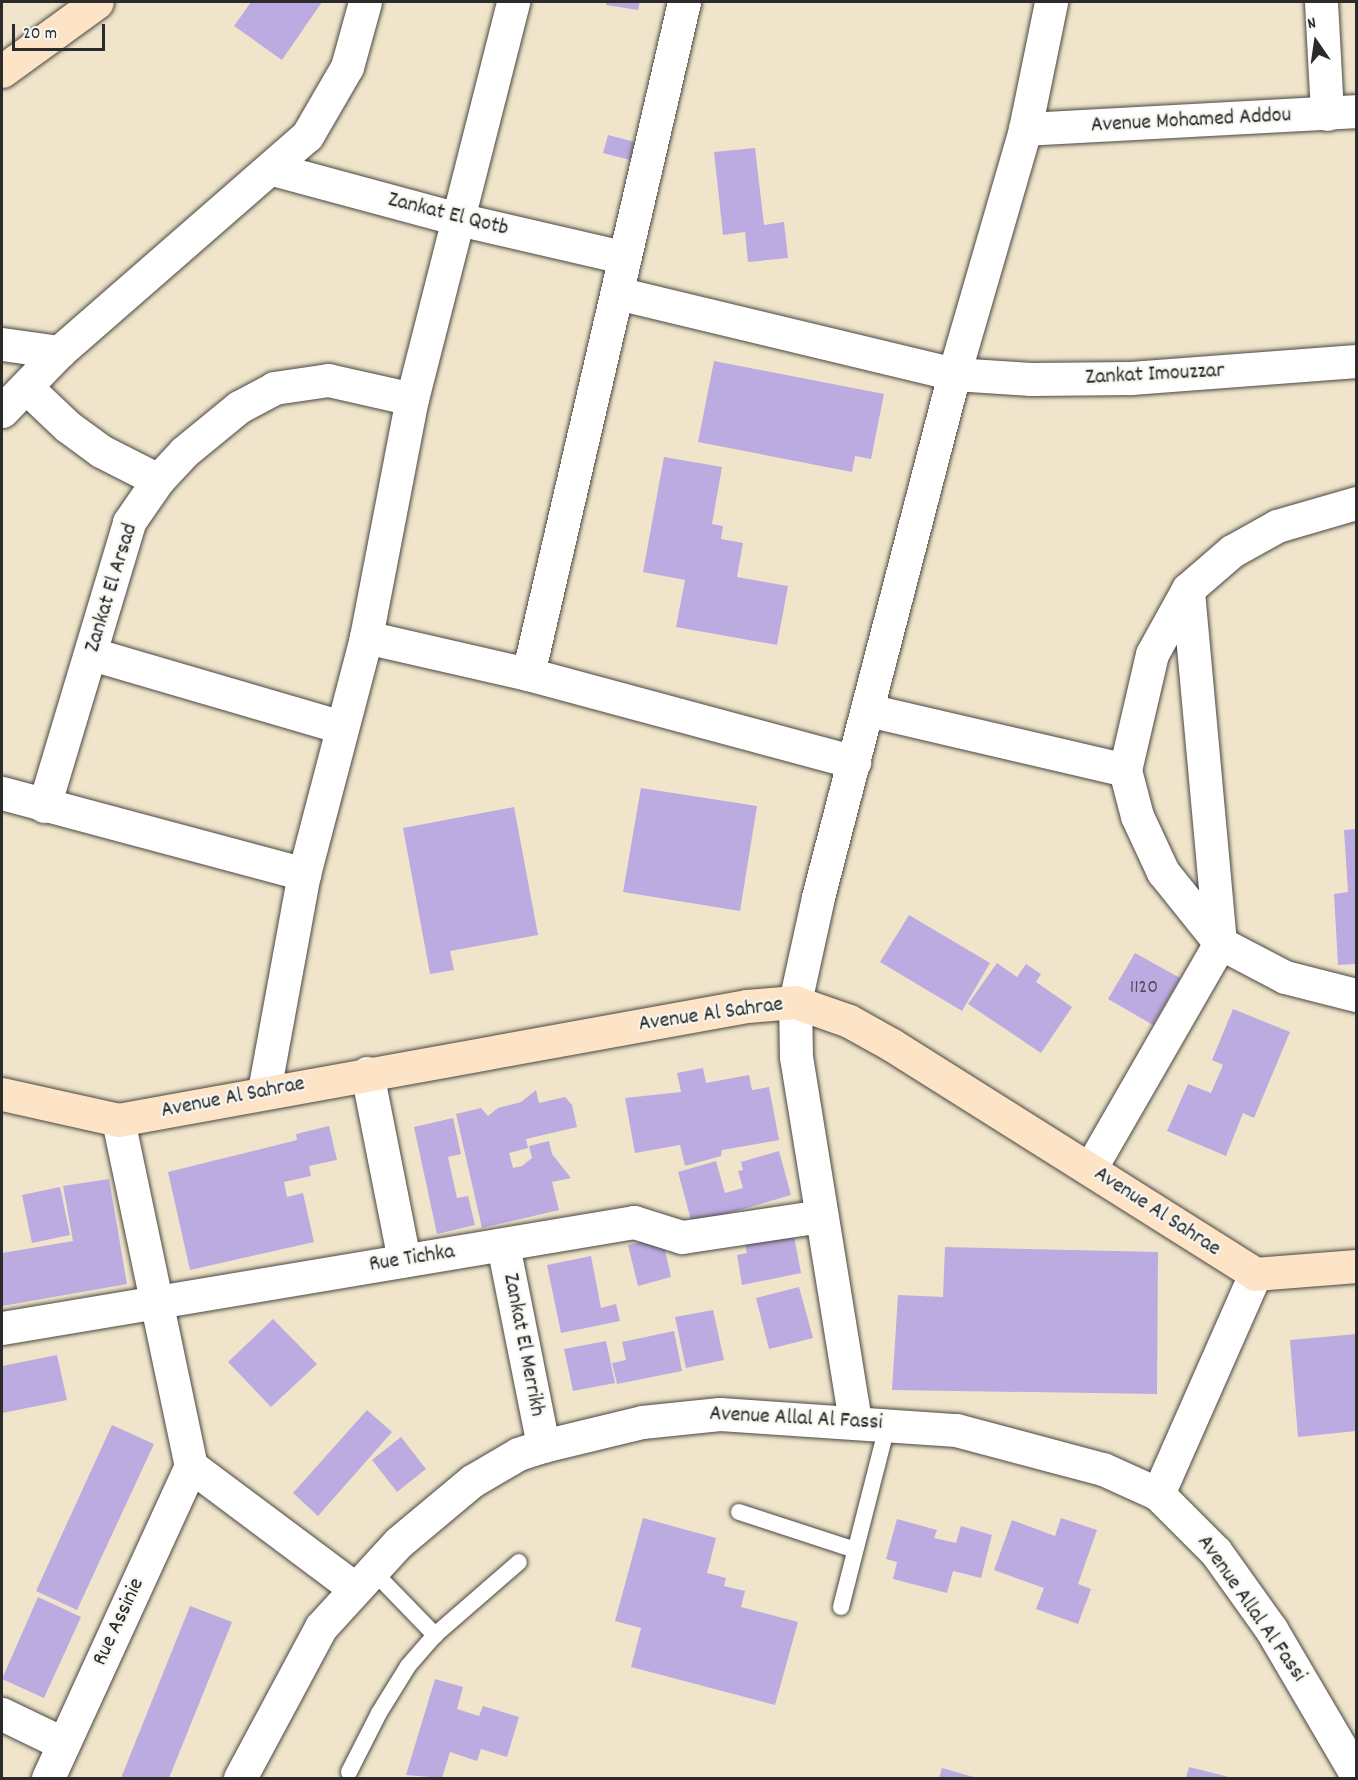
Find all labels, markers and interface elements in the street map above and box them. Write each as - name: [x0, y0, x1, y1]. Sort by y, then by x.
- scale bar: [15, 12, 108, 50]
- north arrow: [1286, 12, 1346, 72]
- text: N: [1305, 12, 1318, 36]
- text: 20 m: [23, 22, 57, 47]
- street label: Avenue Mohamed Addou: [1090, 103, 1292, 139]
- street label: Zankat El Qotb: [385, 187, 511, 243]
- street label: Zankat Imouzzar: [1085, 358, 1225, 392]
- street label: Zankat El Arsad: [80, 521, 144, 655]
- house number: 1120: [1130, 976, 1158, 1000]
- street label: Avenue Al Sahrae: [637, 992, 785, 1038]
- street label: Avenue Al Sahrae: [159, 1071, 307, 1125]
- street label: Avenue Al Sahrae: [1089, 1161, 1225, 1263]
- street label: Rue Tichka: [367, 1239, 457, 1279]
- street label: Zankat El Merrikh: [496, 1271, 550, 1419]
- street label: Avenue Allal Al Fassi: [709, 1401, 883, 1437]
- street label: Avenue Allal Al Fassi: [1190, 1530, 1312, 1688]
- street label: Rue Assinie: [87, 1574, 151, 1670]

